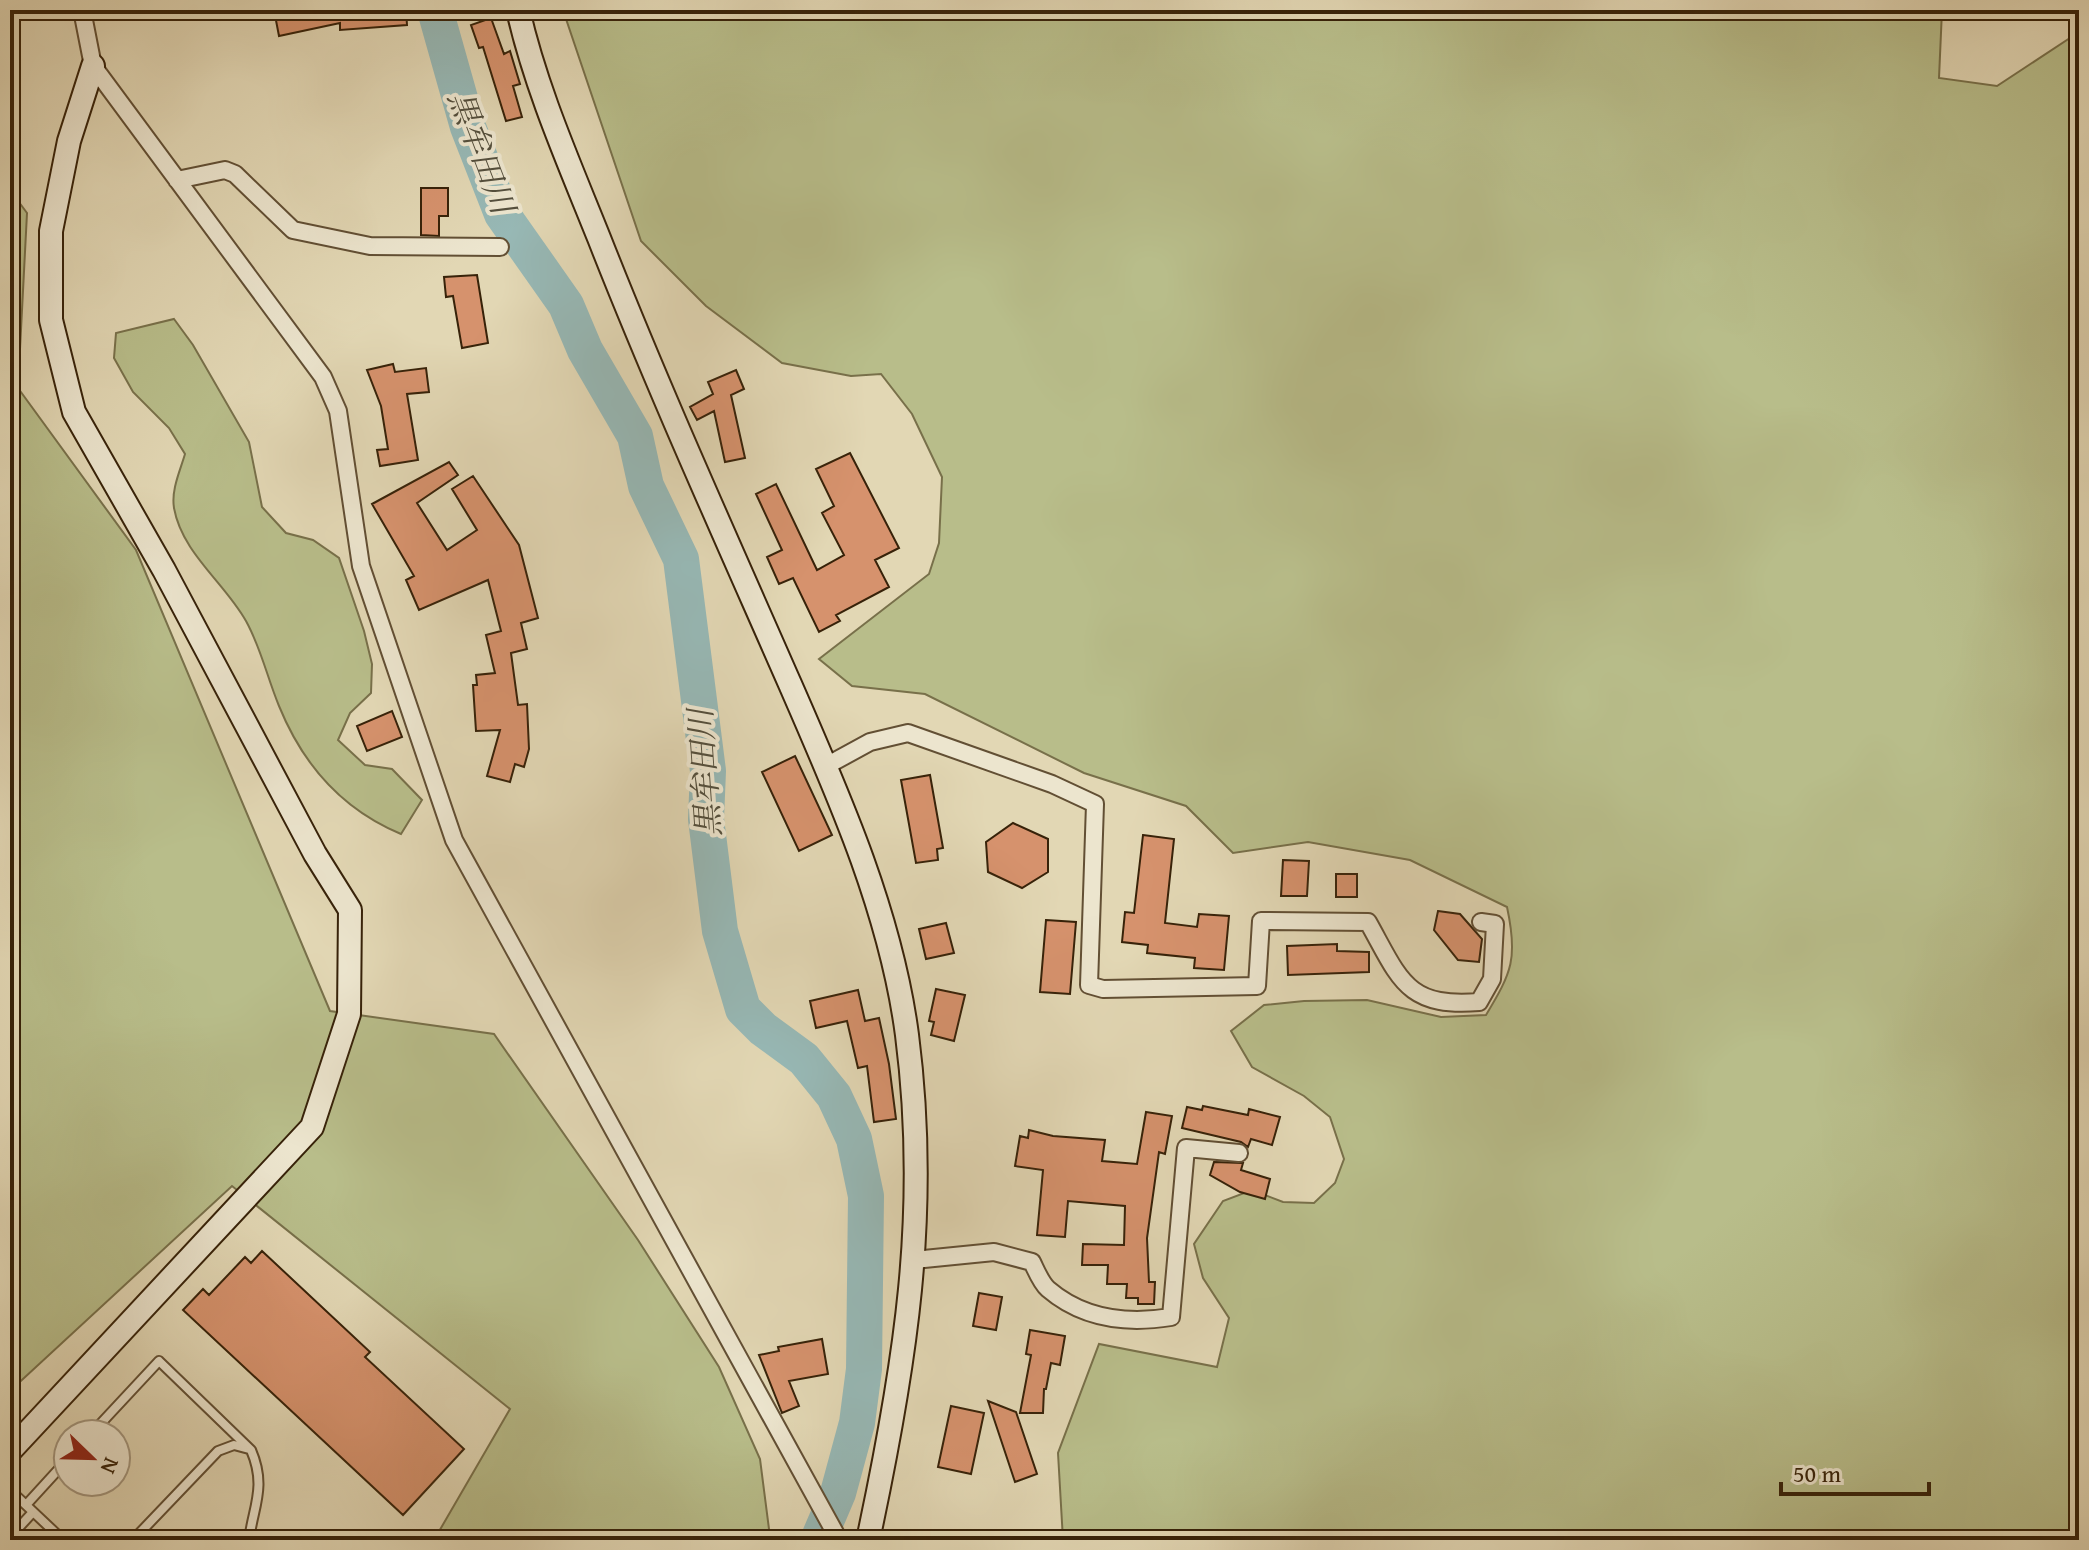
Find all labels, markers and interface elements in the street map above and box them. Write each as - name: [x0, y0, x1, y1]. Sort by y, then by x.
- water label: 黒牟田川: [437, 84, 528, 223]
- water label: 黒牟田川: [676, 705, 732, 838]
- north arrow: [52, 1418, 132, 1498]
- scale bar: [1781, 1446, 1929, 1496]
- text: N: [93, 1453, 128, 1479]
- text: 50 m: [1793, 1456, 1841, 1491]

